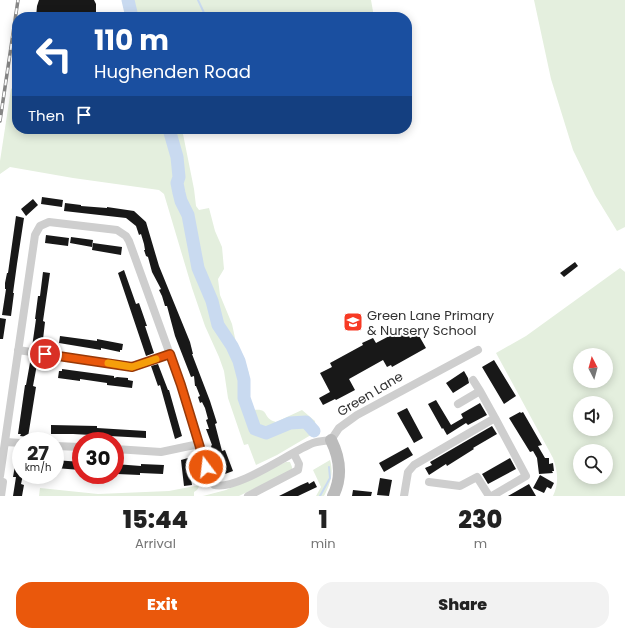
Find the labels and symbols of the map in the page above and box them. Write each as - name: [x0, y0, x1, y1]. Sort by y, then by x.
- place label: Green Lane Primary & Nursery School: [367, 306, 495, 340]
- school or university icon: Green Lane Primary & Nursery School: [342, 311, 364, 333]
- pin: [28, 337, 62, 371]
- north arrow: [573, 348, 613, 388]
- street label: Green Lane: [334, 367, 406, 421]
- speed limit sign: 30: [72, 432, 124, 484]
- position arrow: [185, 446, 227, 488]

